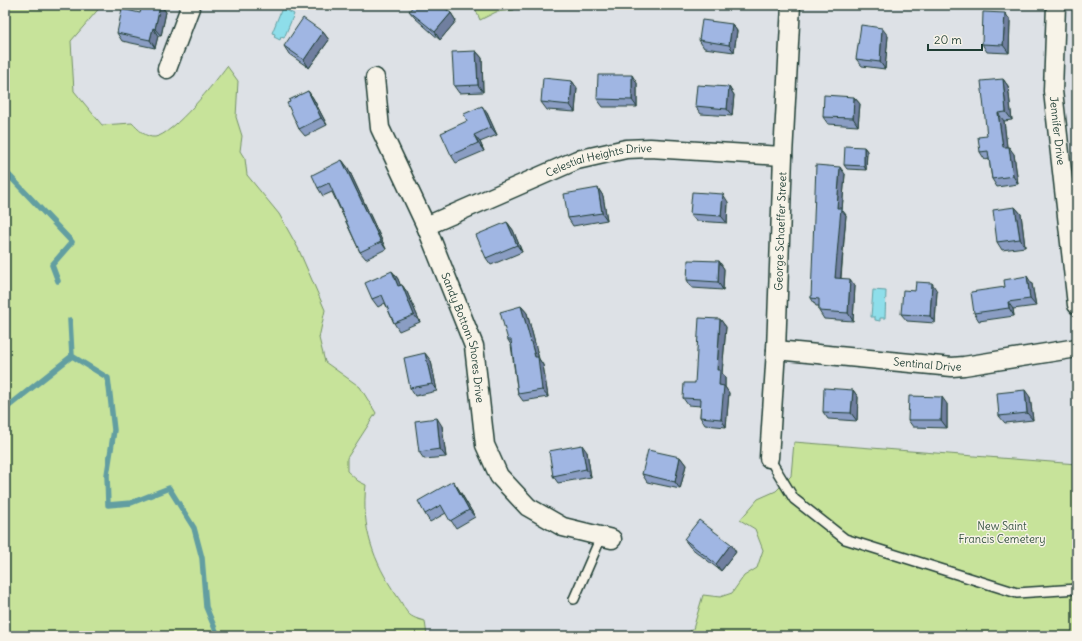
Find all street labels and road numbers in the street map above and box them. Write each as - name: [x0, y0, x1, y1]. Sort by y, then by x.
- street label: Jennifer Drive: [1047, 96, 1068, 166]
- street label: Celestial Heights Drive: [543, 141, 652, 180]
- street label: George Schaeffer Street: [771, 171, 789, 291]
- street label: Sandy Bottom Shores Drive: [438, 270, 487, 404]
- street label: Sentinal Drive: [893, 354, 962, 374]

